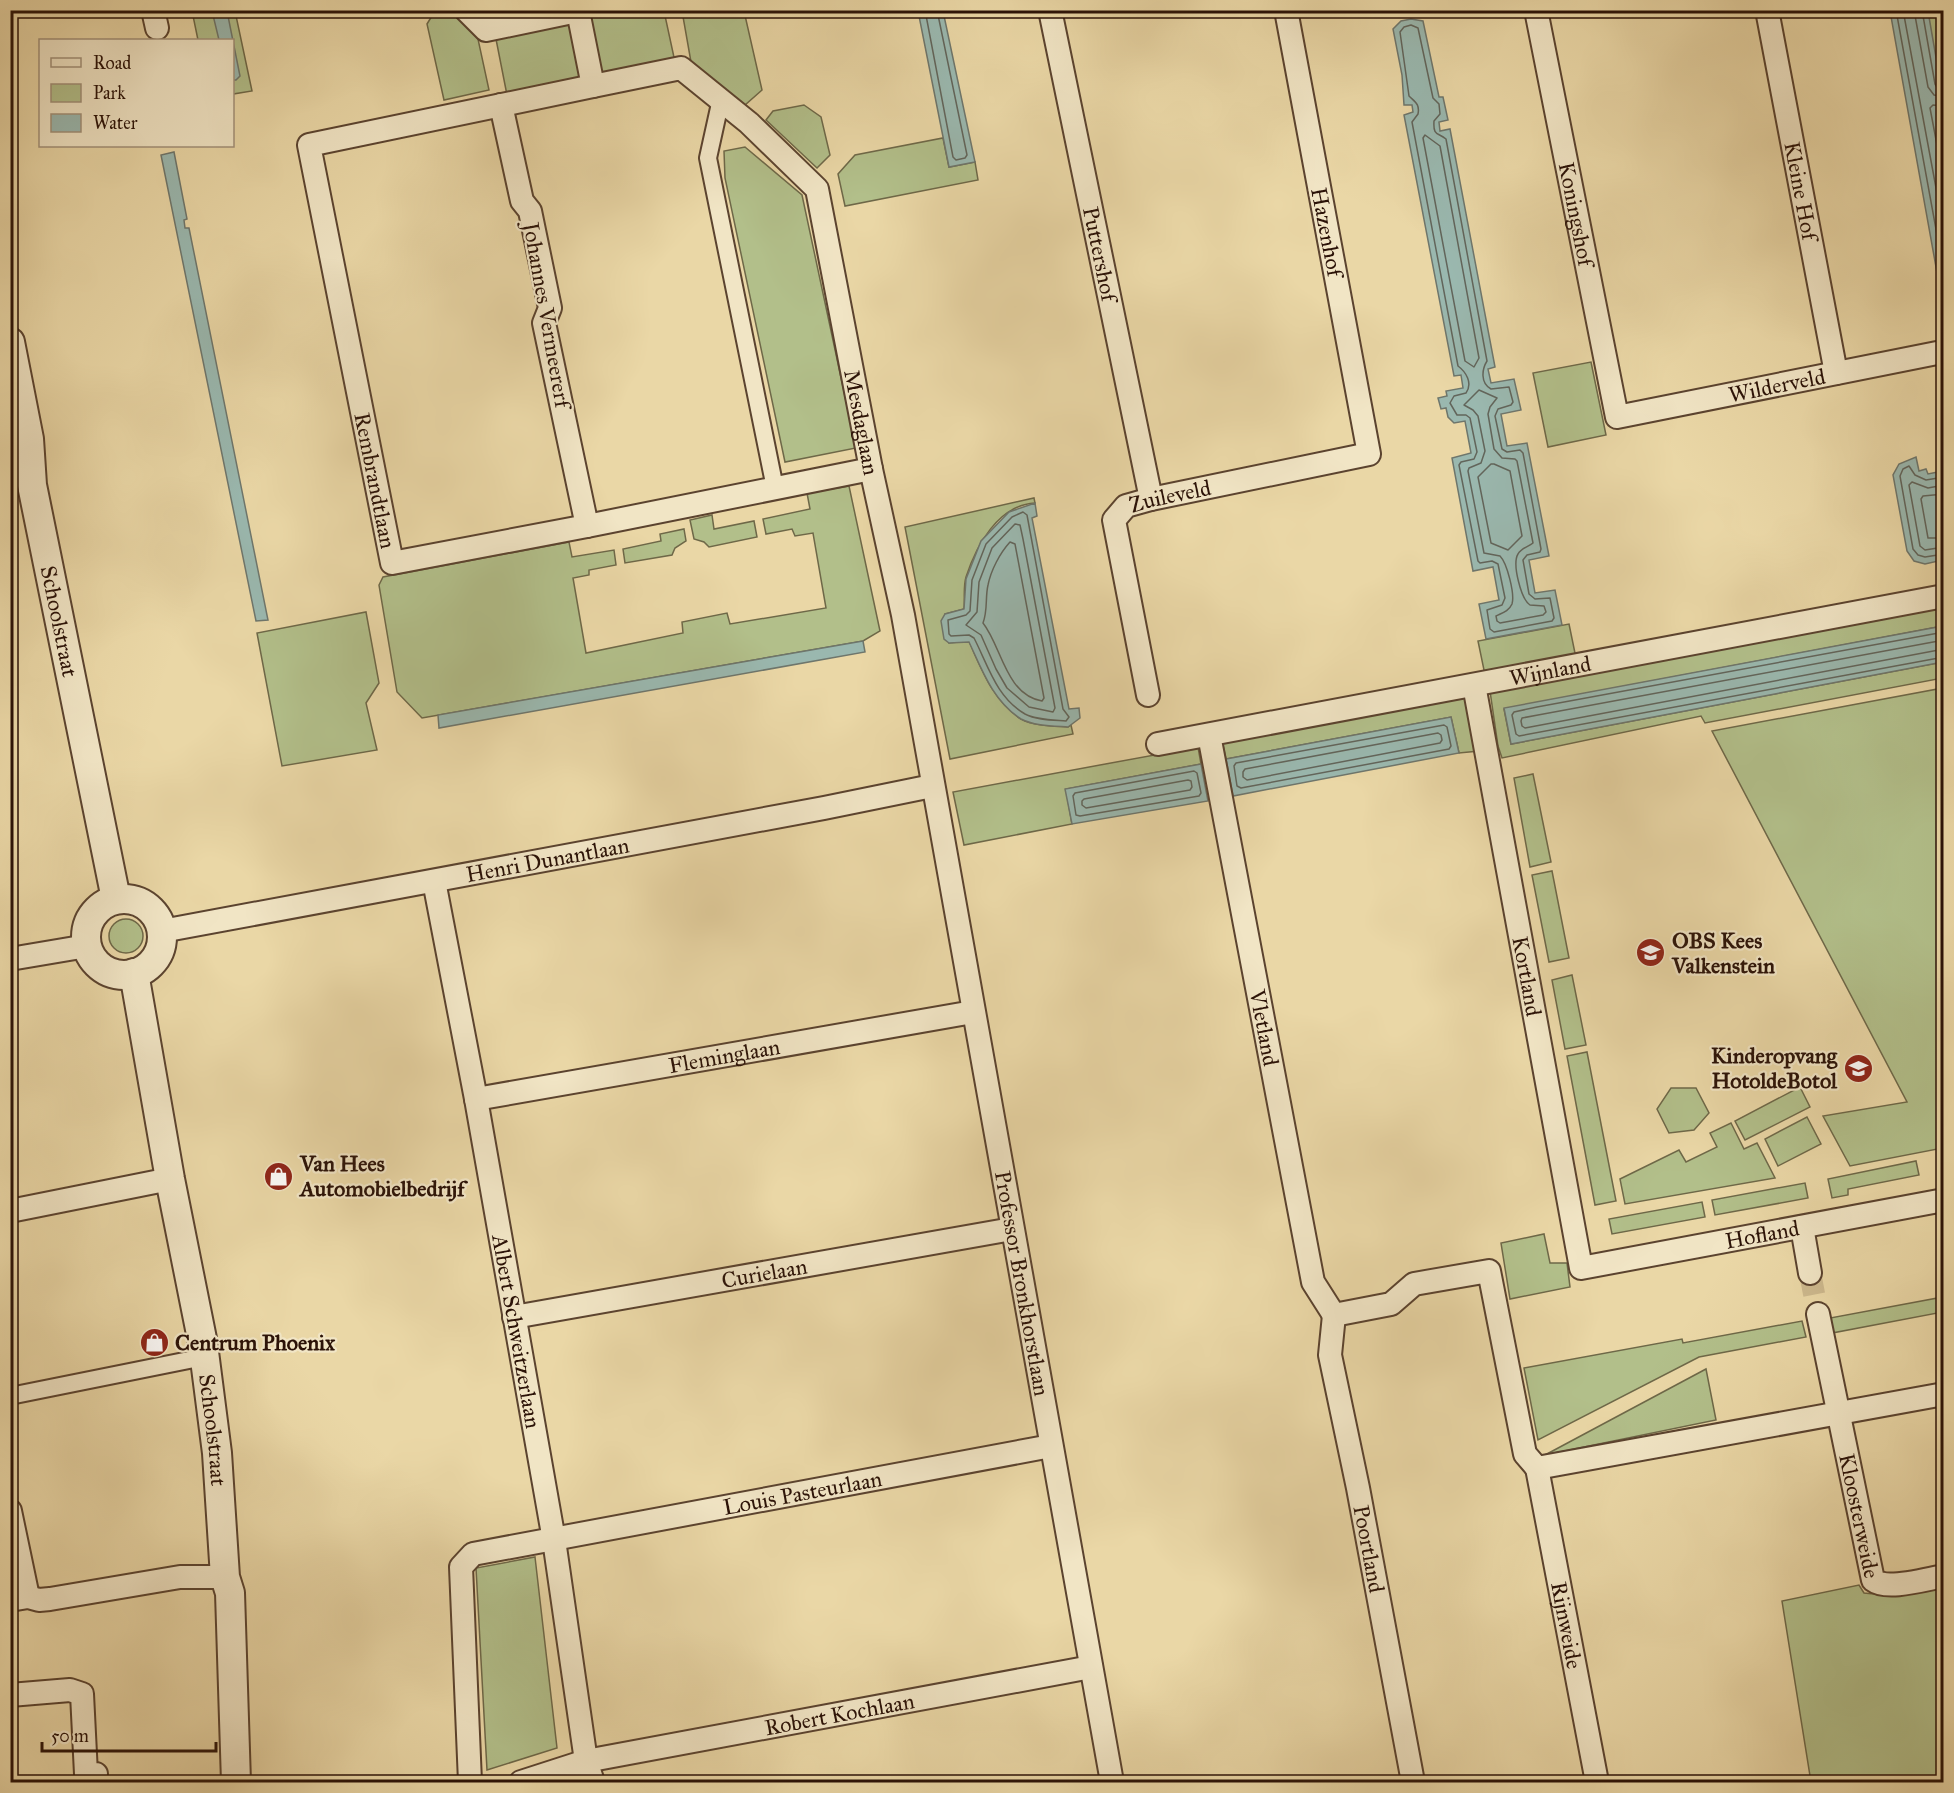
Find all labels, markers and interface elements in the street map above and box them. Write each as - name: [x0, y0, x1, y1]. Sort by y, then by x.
- legend: [39, 39, 234, 147]
- text: Road: [93, 52, 131, 74]
- text: Park: [93, 82, 126, 104]
- text: Water: [93, 112, 138, 134]
- street label: Kleine Hof: [1779, 139, 1825, 246]
- street label: Koningshof: [1553, 160, 1601, 272]
- street label: Hazenhof: [1305, 185, 1350, 282]
- street label: Puttershof: [1077, 204, 1124, 307]
- street label: Johannes Vermeererf: [517, 218, 577, 413]
- street label: Wilderveld: [1726, 362, 1828, 408]
- street label: Mesdaglaan: [839, 367, 885, 477]
- street label: Rembrandtlaan: [349, 410, 402, 551]
- street label: Zuileveld: [1126, 473, 1213, 518]
- street label: Schoolstraat: [35, 563, 84, 680]
- street label: Wijnland: [1507, 649, 1593, 691]
- street label: Henri Dunantlaan: [464, 831, 631, 888]
- place label: OBS Kees Valkenstein: [1671, 927, 1775, 979]
- street label: Kortland: [1507, 934, 1548, 1018]
- school or university icon: OBS Kees Valkenstein: [1635, 937, 1667, 969]
- street label: Vletland: [1244, 986, 1285, 1068]
- street label: Fleminglaan: [666, 1033, 782, 1079]
- place label: Kinderopvang HotoldeBotol: [1711, 1042, 1838, 1094]
- school or university icon: Kinderopvang HotoldeBotol: [1842, 1052, 1874, 1084]
- place label: Van Hees Automobielbedrijf: [298, 1150, 468, 1202]
- shop icon: Van Hees Automobielbedrijf: [263, 1160, 295, 1192]
- street label: Professor Bronkhorstlaan: [989, 1168, 1056, 1398]
- street label: Hofland: [1723, 1214, 1801, 1254]
- street label: Albert Schweitzerlaan: [487, 1231, 548, 1431]
- street label: Curielaan: [719, 1252, 809, 1294]
- shop icon: Centrum Phoenix: [138, 1326, 170, 1358]
- place label: Centrum Phoenix: [175, 1329, 335, 1356]
- street label: Schoolstraat: [193, 1372, 233, 1487]
- street label: Kloosterweide: [1834, 1451, 1886, 1581]
- street label: Louis Pasteurlaan: [721, 1464, 884, 1520]
- street label: Poortland: [1348, 1503, 1391, 1595]
- street label: Rijnweide: [1545, 1579, 1589, 1671]
- street label: Robert Kochlaan: [762, 1687, 916, 1741]
- scale bar: [42, 1715, 216, 1753]
- text: 50 m: [51, 1725, 89, 1747]

